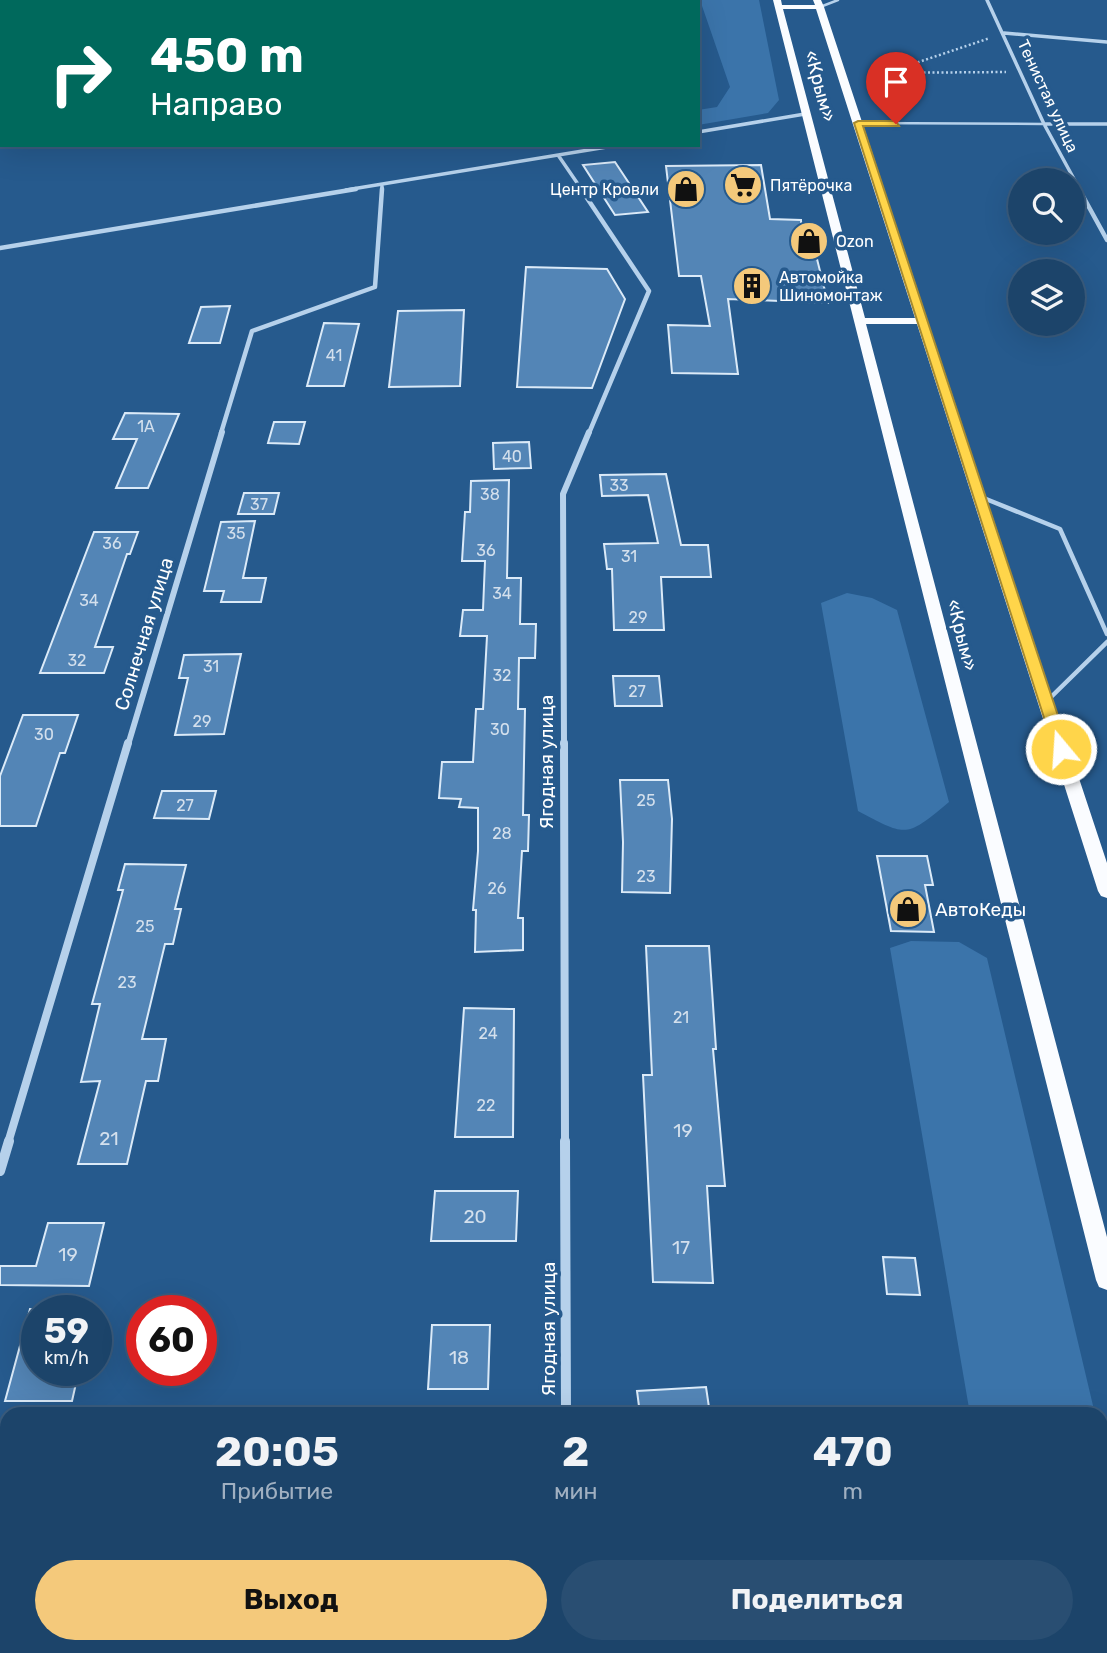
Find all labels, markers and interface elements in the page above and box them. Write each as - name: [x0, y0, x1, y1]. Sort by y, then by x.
- text: 450 m: [150, 26, 304, 84]
- icon: right: [35, 28, 126, 119]
- street label: Тенистая улица: [1014, 37, 1082, 155]
- street label: «Крым»: [799, 48, 841, 124]
- pin: [866, 52, 926, 124]
- icon: arrive: [877, 63, 915, 101]
- text: Направо: [150, 85, 283, 123]
- supermarket icon: Пятёрочка: [722, 164, 764, 206]
- shop icon: Центр Кровли: [665, 168, 707, 210]
- map controls: [1008, 168, 1085, 336]
- button: search: [1008, 168, 1085, 245]
- place label: Пятёрочка: [770, 176, 852, 195]
- place label: Центр Кровли: [550, 180, 659, 199]
- shop icon: Ozon: [788, 220, 830, 262]
- place label: Ozon: [836, 232, 874, 251]
- button: layers: [1008, 259, 1085, 336]
- building icon: Автомойка Шиномонтаж: [731, 265, 773, 307]
- place label: Автомойка Шиномонтаж: [779, 268, 883, 305]
- house number: 41: [326, 346, 342, 365]
- house number: 1А: [137, 417, 155, 436]
- house number: 40: [502, 447, 522, 466]
- house number: 33: [609, 476, 629, 495]
- house number: 38: [480, 485, 500, 504]
- house number: 37: [250, 495, 268, 514]
- house number: 35: [226, 524, 246, 543]
- house number: 36: [102, 534, 122, 553]
- house number: 36: [476, 541, 496, 560]
- house number: 31: [621, 547, 637, 566]
- street label: Солнечная улица: [110, 555, 178, 713]
- house number: 34: [492, 584, 512, 603]
- house number: 34: [79, 591, 99, 610]
- street label: «Крым»: [942, 597, 982, 673]
- house number: 29: [629, 608, 647, 627]
- house number: 32: [67, 651, 87, 670]
- house number: 31: [203, 657, 219, 676]
- house number: 32: [492, 666, 512, 685]
- house number: 27: [628, 682, 646, 701]
- street label: Ягодная улица: [535, 695, 558, 829]
- house number: 29: [193, 712, 211, 731]
- position arrow: [1024, 712, 1098, 786]
- house number: 30: [490, 720, 510, 739]
- house number: 30: [34, 725, 54, 744]
- house number: 25: [637, 791, 655, 810]
- house number: 27: [176, 796, 194, 815]
- house number: 28: [492, 824, 512, 843]
- house number: 23: [636, 867, 656, 886]
- house number: 26: [487, 879, 507, 898]
- shop icon: АвтоКеды: [887, 888, 929, 930]
- place label: АвтоКеды: [935, 898, 1026, 921]
- house number: 25: [136, 917, 154, 936]
- house number: 23: [117, 973, 137, 992]
- house number: 21: [673, 1008, 689, 1027]
- house number: 24: [478, 1024, 498, 1043]
- house number: 22: [477, 1096, 495, 1115]
- house number: 19: [673, 1119, 693, 1142]
- house number: 21: [99, 1127, 119, 1150]
- house number: 20: [463, 1205, 487, 1228]
- house number: 17: [672, 1236, 690, 1259]
- house number: 19: [58, 1243, 78, 1266]
- street label: Ягодная улица: [537, 1262, 560, 1396]
- speed limit sign: 60: [126, 1295, 217, 1386]
- text: 59: [44, 1310, 89, 1352]
- house number: 18: [449, 1346, 469, 1369]
- text: km/h: [44, 1347, 89, 1369]
- text: 20:05: [215, 1427, 339, 1477]
- text: 2: [562, 1427, 589, 1477]
- text: 470: [813, 1427, 893, 1477]
- text: Прибытие: [221, 1477, 333, 1505]
- text: мин: [554, 1477, 598, 1505]
- text: m: [843, 1477, 863, 1505]
- button: Выход: [35, 1560, 547, 1640]
- button: Поделиться: [561, 1560, 1073, 1640]

